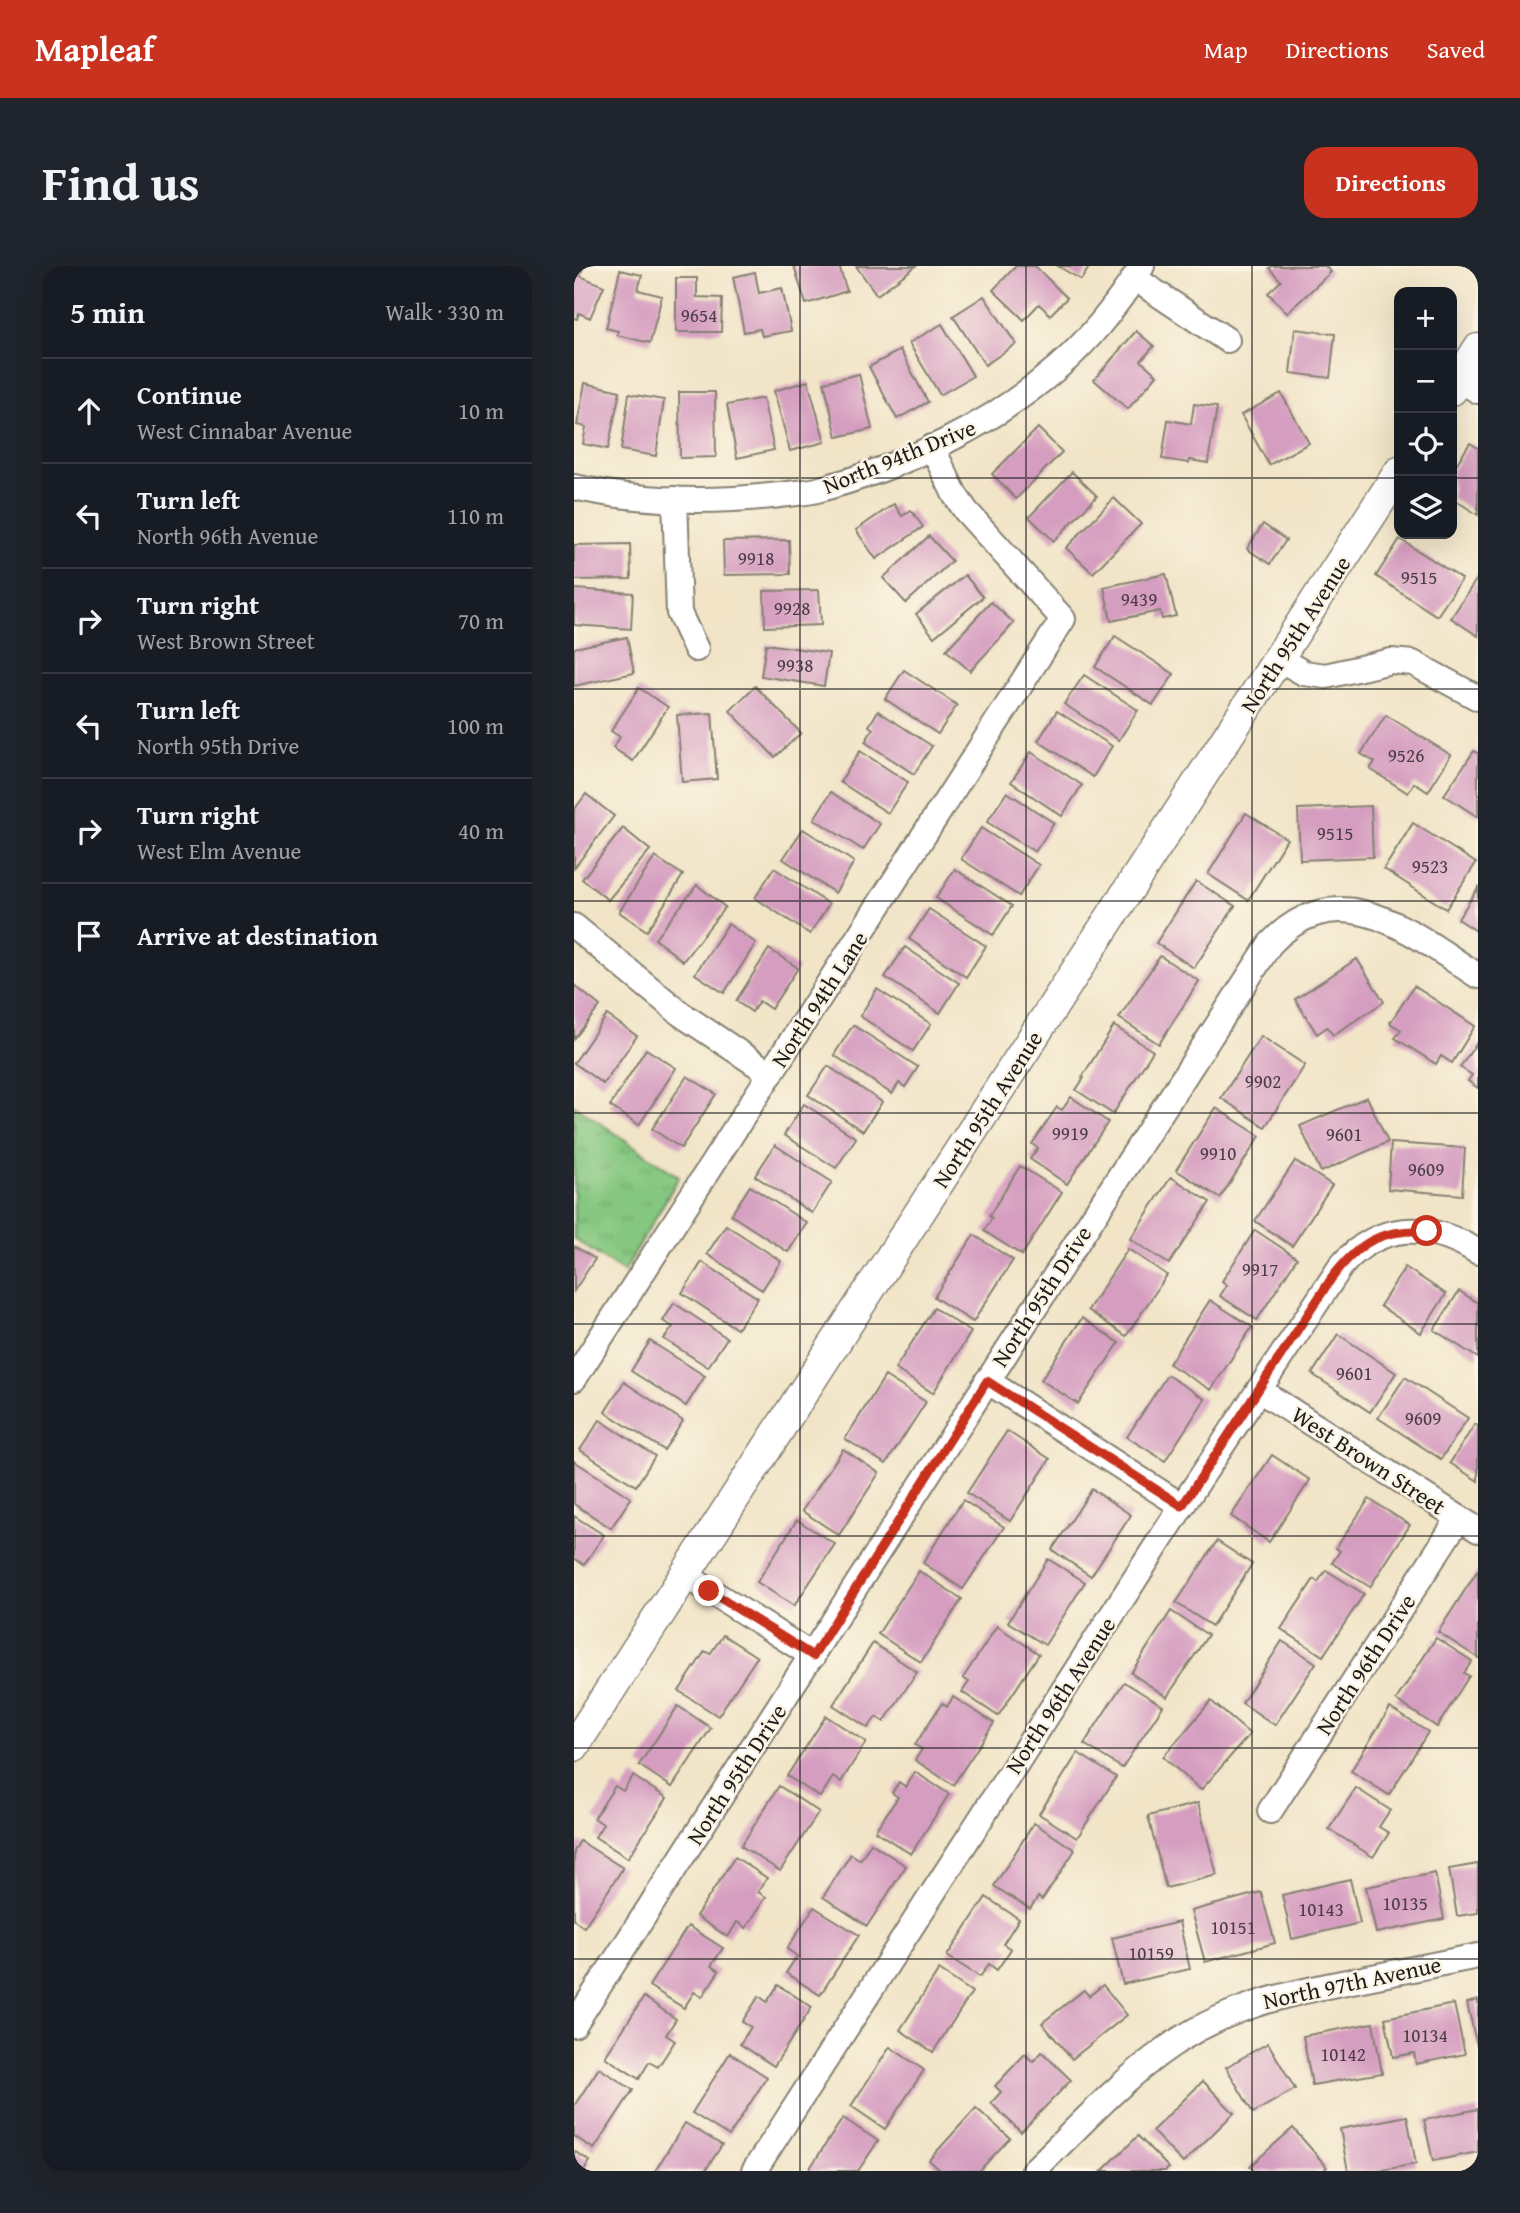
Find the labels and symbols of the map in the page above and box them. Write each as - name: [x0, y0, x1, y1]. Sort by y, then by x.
- house number: 9654: [681, 301, 717, 329]
- street label: North 94th Drive: [818, 410, 980, 502]
- house number: 9918: [738, 544, 774, 572]
- street label: North 95th Avenue: [1232, 549, 1358, 719]
- house number: 9515: [1401, 563, 1437, 591]
- house number: 9439: [1121, 585, 1157, 613]
- house number: 9928: [774, 594, 810, 622]
- house number: 9938: [777, 651, 813, 679]
- house number: 9526: [1388, 741, 1424, 769]
- house number: 9515: [1317, 819, 1353, 847]
- house number: 9523: [1412, 852, 1448, 880]
- street label: North 94th Lane: [763, 924, 875, 1074]
- street label: North 95th Avenue: [924, 1024, 1050, 1194]
- house number: 9902: [1245, 1067, 1281, 1095]
- house number: 9919: [1052, 1119, 1088, 1147]
- house number: 9601: [1326, 1120, 1362, 1148]
- house number: 9910: [1200, 1139, 1236, 1167]
- house number: 9609: [1408, 1155, 1444, 1183]
- route start: [1411, 1215, 1442, 1246]
- street label: North 95th Drive: [983, 1219, 1099, 1373]
- house number: 9917: [1242, 1255, 1278, 1283]
- house number: 9601: [1336, 1359, 1372, 1387]
- street label: West Brown Street: [1285, 1398, 1453, 1522]
- house number: 9609: [1405, 1404, 1441, 1432]
- route end: [693, 1575, 724, 1606]
- street label: North 96th Drive: [1307, 1587, 1423, 1741]
- street label: North 96th Avenue: [997, 1610, 1123, 1780]
- street label: North 95th Drive: [678, 1697, 794, 1851]
- house number: 10135: [1382, 1889, 1428, 1917]
- house number: 10143: [1298, 1895, 1344, 1923]
- house number: 10151: [1210, 1913, 1256, 1941]
- house number: 10159: [1128, 1939, 1174, 1967]
- street label: North 97th Avenue: [1260, 1947, 1444, 2017]
- house number: 10134: [1402, 2021, 1448, 2049]
- house number: 10142: [1320, 2040, 1366, 2068]

